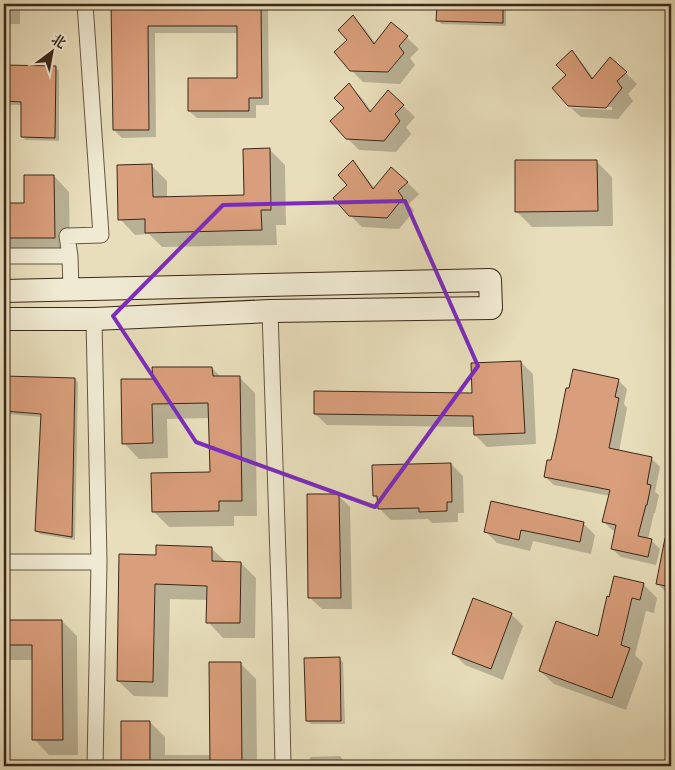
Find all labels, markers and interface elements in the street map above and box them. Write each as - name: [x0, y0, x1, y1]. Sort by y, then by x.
- north arrow: [28, 28, 78, 78]
- text: 北: [49, 31, 69, 51]

